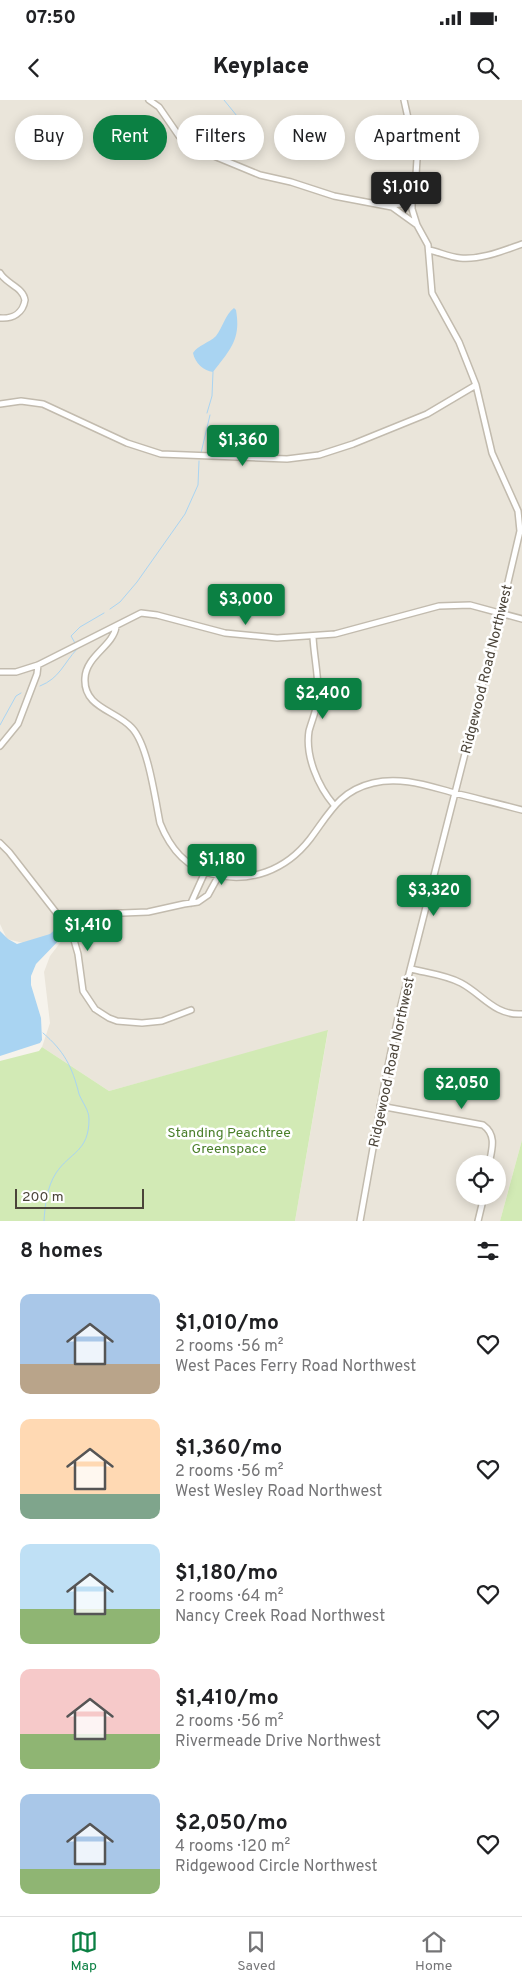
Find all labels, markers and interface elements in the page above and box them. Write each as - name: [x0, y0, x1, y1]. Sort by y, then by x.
- text: 07:50: [25, 6, 76, 30]
- icon: back: [20, 54, 48, 82]
- text: Keyplace: [213, 54, 309, 81]
- icon: search: [474, 54, 502, 82]
- chip: Buy: [15, 115, 83, 160]
- chip: Rent: [93, 115, 167, 160]
- chip: Filters: [177, 115, 264, 160]
- chip: New: [274, 115, 345, 160]
- chip: Apartment: [355, 115, 479, 160]
- pin: $1,010: [365, 172, 447, 214]
- text: $1,010: [382, 178, 430, 198]
- pin: $1,360: [202, 424, 284, 467]
- text: $1,360: [218, 431, 268, 451]
- street label: Ridgewood Road Northwest: [458, 583, 517, 756]
- pin: $3,000: [205, 584, 287, 626]
- text: $3,000: [219, 590, 273, 610]
- pin: $2,400: [282, 678, 364, 720]
- text: $2,400: [296, 684, 350, 704]
- pin: $1,180: [181, 844, 263, 886]
- text: $1,180: [199, 850, 245, 870]
- pin: $3,320: [393, 874, 475, 917]
- text: $3,320: [408, 881, 460, 901]
- pin: $1,410: [47, 910, 129, 952]
- text: $1,410: [64, 916, 112, 936]
- street label: Ridgewood Road Northwest: [366, 976, 419, 1149]
- pin: $2,050: [421, 1068, 503, 1110]
- text: $2,050: [435, 1074, 489, 1094]
- park label: Standing Peachtree Greenspace: [167, 1125, 291, 1158]
- map controls: [456, 1155, 506, 1205]
- button: locate: [456, 1155, 506, 1205]
- scale bar: [15, 1186, 144, 1209]
- text: 200 m: [22, 1189, 64, 1206]
- icon: filters: [474, 1237, 502, 1265]
- text: 8 homes: [20, 1238, 103, 1265]
- text: $1,010/mo: [175, 1310, 279, 1337]
- icon: home: [60, 1314, 120, 1374]
- icon: heart: [474, 1330, 502, 1358]
- text: 2 rooms · 56 m²: [175, 1337, 284, 1357]
- text: West Paces Ferry Road Northwest: [175, 1357, 416, 1377]
- text: $1,360/mo: [175, 1435, 282, 1462]
- icon: home: [60, 1439, 120, 1499]
- icon: heart: [474, 1455, 502, 1483]
- text: 2 rooms · 56 m²: [175, 1462, 284, 1482]
- text: West Wesley Road Northwest: [175, 1482, 382, 1502]
- text: $1,180/mo: [175, 1560, 278, 1587]
- icon: home: [60, 1564, 120, 1624]
- icon: heart: [474, 1580, 502, 1608]
- text: 2 rooms · 64 m²: [175, 1587, 284, 1607]
- text: Nancy Creek Road Northwest: [175, 1607, 385, 1627]
- text: $1,410/mo: [175, 1685, 279, 1712]
- icon: home: [60, 1689, 120, 1749]
- icon: heart: [474, 1705, 502, 1733]
- text: 2 rooms · 56 m²: [175, 1712, 284, 1732]
- text: Rivermeade Drive Northwest: [175, 1732, 381, 1752]
- text: $2,050/mo: [175, 1810, 288, 1837]
- icon: home: [60, 1814, 120, 1874]
- icon: heart: [474, 1830, 502, 1858]
- text: 4 rooms · 120 m²: [175, 1837, 290, 1857]
- text: Ridgewood Circle Northwest: [175, 1857, 378, 1877]
- tab: Map: [70, 1928, 98, 1975]
- tab: Saved: [237, 1928, 276, 1975]
- tab: Home: [415, 1928, 452, 1975]

